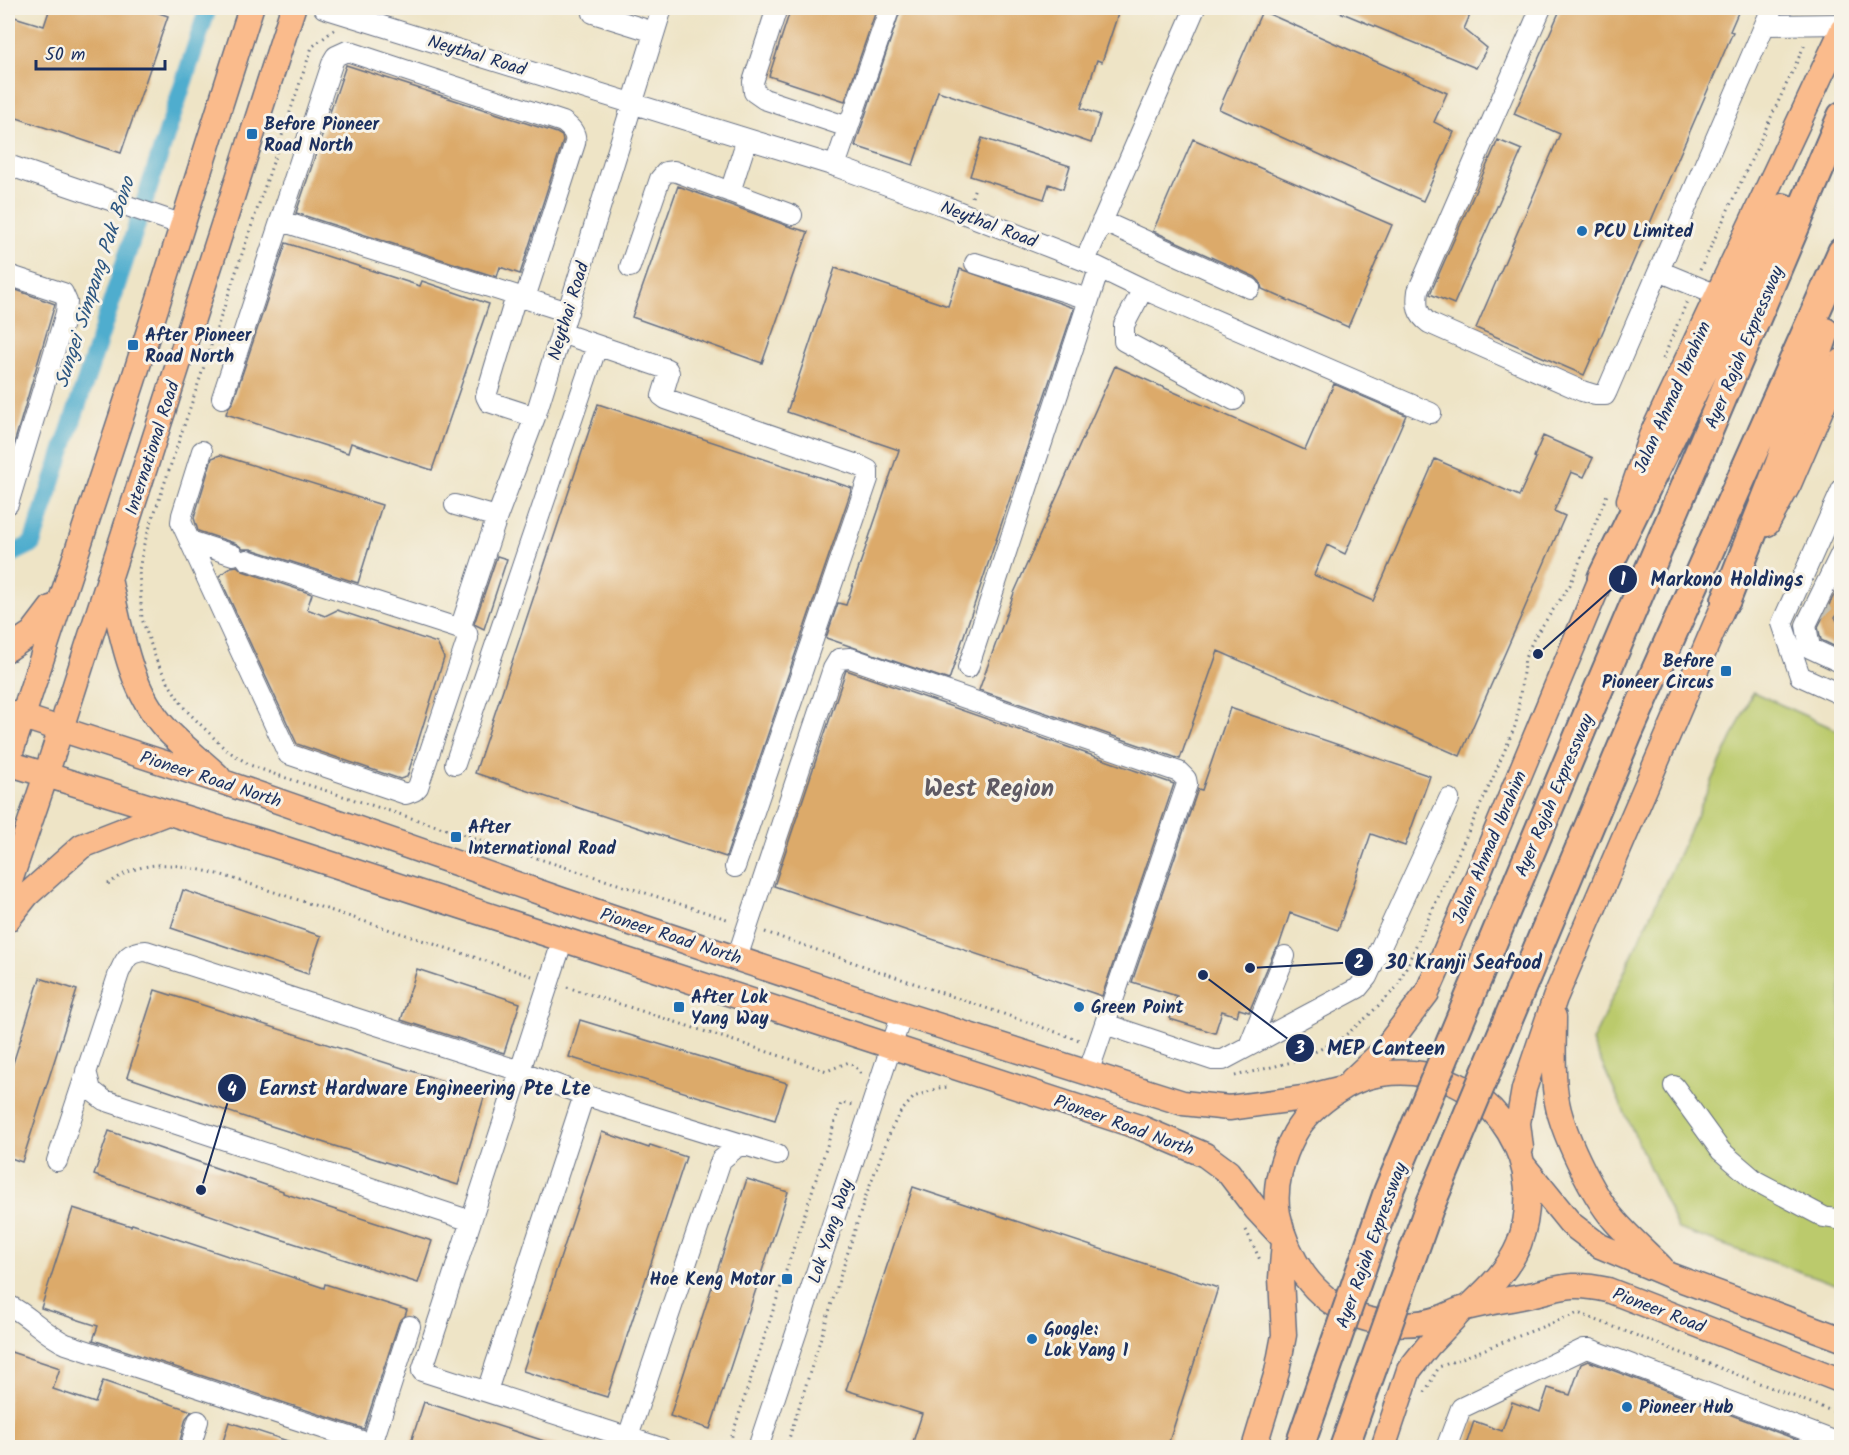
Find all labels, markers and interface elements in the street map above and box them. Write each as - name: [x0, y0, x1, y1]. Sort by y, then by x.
- street label: Neythal Road: [424, 28, 530, 85]
- scale bar: [36, 33, 165, 71]
- text: 50 m: [45, 41, 85, 70]
- place label: Before Pioneer Road North: [264, 111, 381, 161]
- marker: Before Pioneer Road North: [245, 127, 259, 141]
- water label: Sungei Simpang Pak Bono: [47, 171, 146, 392]
- street label: Neythal Road: [936, 194, 1042, 257]
- place label: PCU Limited: [1594, 218, 1693, 247]
- marker: PCU Limited: [1575, 224, 1589, 238]
- street label: Neythai Road: [541, 258, 598, 364]
- street label: Ayer Rajah Expressway: [1698, 261, 1793, 434]
- street label: Jalan Ahmad Ibrahim: [1627, 317, 1720, 478]
- place label: After Pioneer Road North: [145, 322, 253, 372]
- marker: After Pioneer Road North: [126, 338, 140, 352]
- street label: International Road: [118, 377, 189, 519]
- callout: Markono Holdings: [1608, 560, 1815, 598]
- text: Markono Holdings: [1651, 565, 1804, 597]
- text: 1: [1620, 566, 1626, 595]
- place label: Before Pioneer Circus: [1602, 648, 1715, 698]
- marker: Before Pioneer Circus: [1719, 664, 1733, 678]
- street label: Ayer Rajah Expressway: [1508, 709, 1603, 882]
- street label: Pioneer Road North: [136, 744, 285, 817]
- street label: Jalan Ahmad Ibrahim: [1445, 767, 1536, 929]
- district label: West Region: [924, 770, 1054, 809]
- place label: After International Road: [468, 814, 616, 864]
- marker: After International Road: [449, 830, 463, 844]
- street label: Pioneer Road North: [596, 901, 745, 974]
- callout: 30 Kranji Seafood: [1344, 943, 1554, 981]
- text: 30 Kranji Seafood: [1385, 948, 1543, 980]
- text: 2: [1354, 949, 1364, 978]
- place label: After Lok Yang Way: [691, 984, 769, 1034]
- place label: Green Point: [1091, 994, 1184, 1023]
- marker: After Lok Yang Way: [672, 1000, 686, 1014]
- marker: Green Point: [1072, 1000, 1086, 1014]
- callout: MEP Canteen: [1285, 1029, 1457, 1067]
- text: MEP Canteen: [1327, 1034, 1445, 1066]
- text: 3: [1294, 1035, 1305, 1064]
- callout: Earnst Hardware Engineering Pte Lte: [217, 1069, 603, 1107]
- text: Earnst Hardware Engineering Pte Lte: [259, 1074, 591, 1106]
- text: 4: [227, 1076, 237, 1105]
- street label: Pioneer Road North: [1049, 1088, 1198, 1165]
- street label: Ayer Rajah Expressway: [1329, 1158, 1416, 1333]
- street label: Lok Yang Way: [801, 1175, 862, 1288]
- place label: Hoe Keng Motor: [650, 1266, 776, 1295]
- marker: Hoe Keng Motor: [780, 1272, 794, 1286]
- street label: Pioneer Road: [1608, 1280, 1710, 1343]
- place label: Google: Lok Yang 1: [1044, 1316, 1129, 1366]
- marker: Google: Lok Yang 1: [1025, 1332, 1039, 1346]
- place label: Pioneer Hub: [1639, 1394, 1733, 1423]
- marker: Pioneer Hub: [1620, 1400, 1634, 1414]

